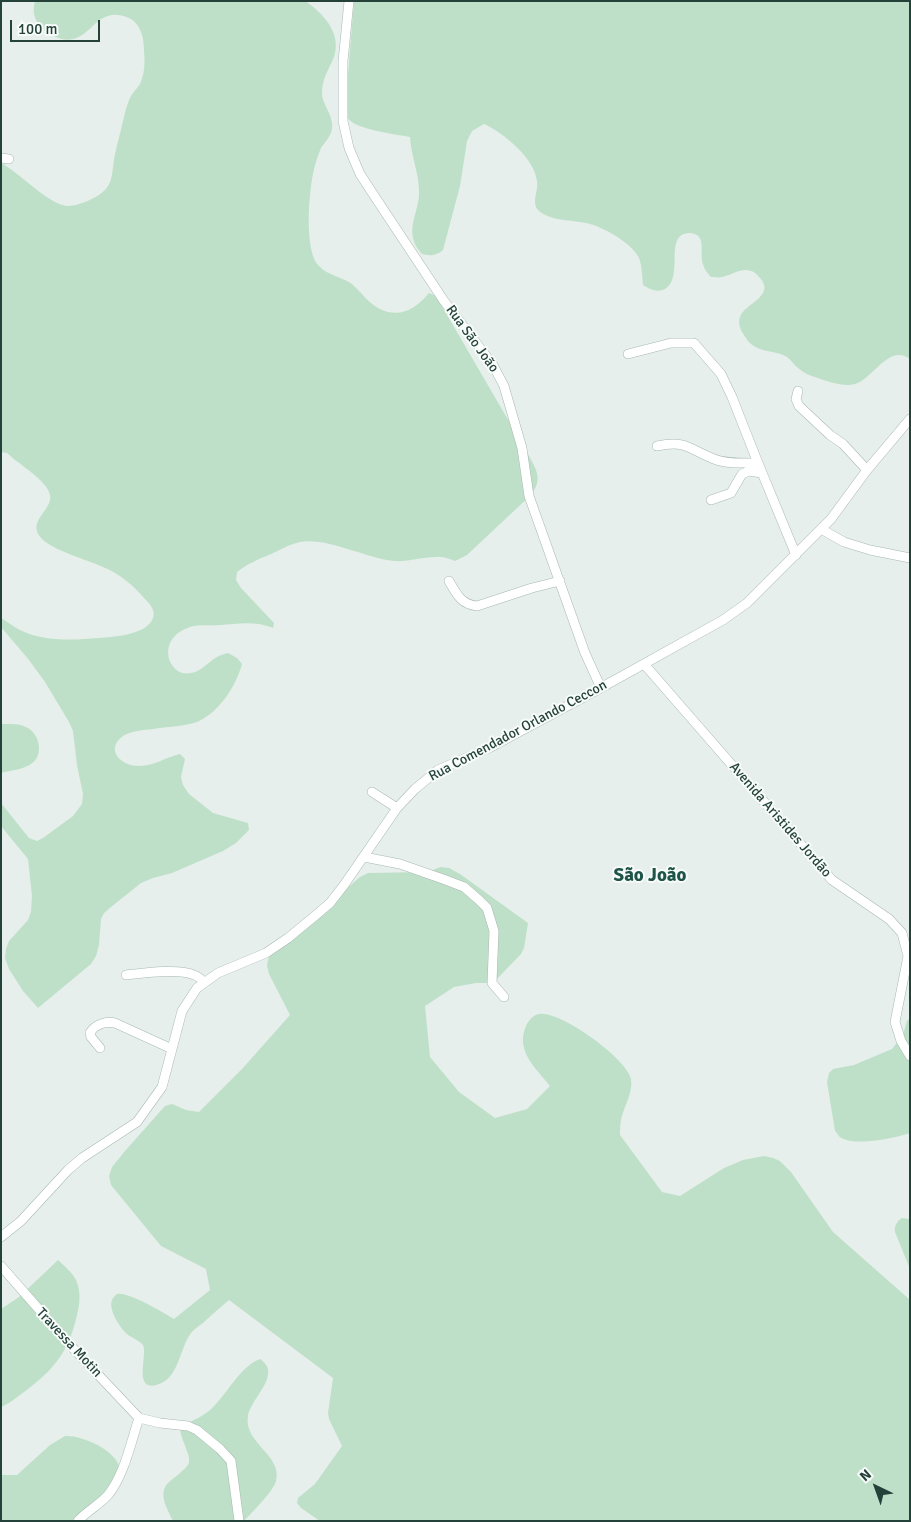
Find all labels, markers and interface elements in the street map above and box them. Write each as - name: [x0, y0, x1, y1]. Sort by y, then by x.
- scale bar: [12, 10, 102, 42]
- text: 100 m: [18, 20, 58, 38]
- street label: Rua São João: [442, 302, 502, 376]
- street label: Rua Comendador Orlando Ceccon: [426, 677, 610, 785]
- street label: Avenida Aristides Jordão: [725, 759, 835, 881]
- district label: São João: [614, 865, 686, 887]
- street label: Travessa Motin: [33, 1305, 105, 1381]
- north arrow: [851, 1462, 901, 1512]
- text: N: [856, 1466, 875, 1485]

